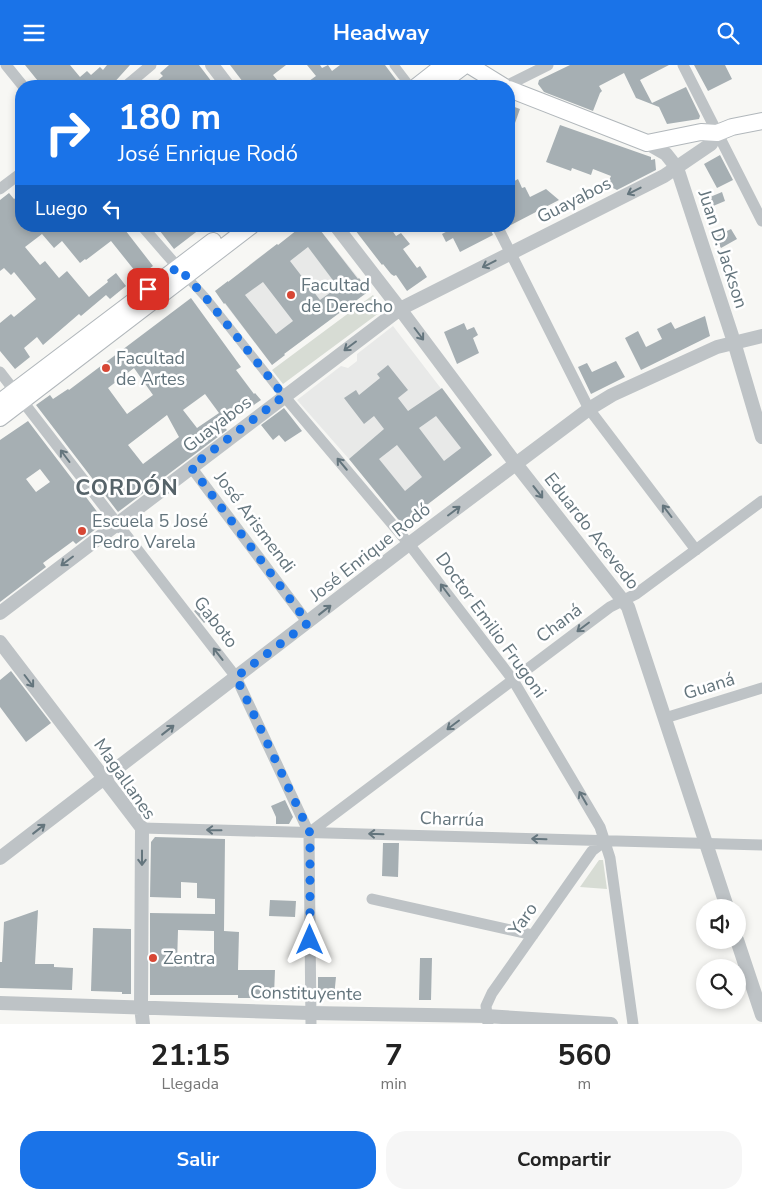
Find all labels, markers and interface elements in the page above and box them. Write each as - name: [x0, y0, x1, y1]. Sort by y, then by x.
- text: Headway: [333, 18, 429, 48]
- icon: menu: [20, 19, 48, 47]
- icon: search: [714, 19, 742, 47]
- text: 180 m: [118, 94, 221, 141]
- icon: right: [35, 100, 100, 165]
- text: José Enrique Rodó: [118, 139, 298, 169]
- street label: Guayabos: [533, 171, 615, 229]
- one-way arrow: [627, 186, 642, 196]
- street label: Juan D. Jackson: [692, 186, 753, 311]
- icon: left: [98, 195, 126, 223]
- text: Luego: [35, 196, 88, 222]
- one-way arrow: [482, 260, 497, 269]
- pin: [127, 268, 169, 310]
- place label: Facultad de Derecho: [301, 273, 393, 318]
- icon: arrive: [134, 275, 162, 303]
- marker: Facultad de Derecho: [285, 289, 297, 301]
- one-way arrow: [414, 327, 424, 341]
- one-way arrow: [344, 341, 357, 352]
- place label: Facultad de Artes: [116, 346, 185, 391]
- marker: Facultad de Artes: [100, 362, 112, 374]
- street label: Guayabos: [178, 390, 256, 458]
- one-way arrow: [60, 450, 71, 463]
- one-way arrow: [336, 458, 347, 471]
- street label: José Arismendi: [208, 466, 301, 578]
- street label: Eduardo Acevedo: [539, 468, 645, 594]
- district label: CORDÓN: [75, 473, 179, 503]
- one-way arrow: [532, 485, 543, 498]
- street label: José Enrique Rodó: [304, 497, 435, 607]
- one-way arrow: [661, 505, 672, 518]
- one-way arrow: [447, 506, 461, 516]
- place label: Escuela 5 José Pedro Varela: [92, 509, 208, 554]
- marker: Escuela 5 José Pedro Varela: [76, 525, 88, 537]
- street label: Doctor Emilio Frugoni: [430, 547, 552, 703]
- one-way arrow: [61, 556, 74, 567]
- one-way arrow: [439, 584, 450, 597]
- street label: Gaboto: [188, 591, 244, 653]
- street label: Chaná: [531, 598, 587, 648]
- one-way arrow: [318, 605, 331, 616]
- one-way arrow: [576, 622, 590, 632]
- one-way arrow: [213, 648, 224, 661]
- street label: Guaná: [680, 667, 738, 705]
- one-way arrow: [24, 674, 35, 687]
- one-way arrow: [447, 719, 460, 730]
- one-way arrow: [161, 724, 174, 735]
- street label: Magallanes: [88, 734, 162, 824]
- one-way arrow: [578, 791, 588, 805]
- street label: Charrúa: [419, 806, 485, 832]
- one-way arrow: [32, 823, 45, 834]
- one-way arrow: [206, 825, 222, 835]
- one-way arrow: [369, 829, 385, 838]
- one-way arrow: [531, 834, 548, 844]
- one-way arrow: [137, 850, 147, 866]
- street label: Yaro: [502, 898, 543, 941]
- map controls: [696, 899, 746, 1009]
- button: sound: [696, 899, 746, 949]
- position arrow: [283, 913, 335, 965]
- place label: Zentra: [163, 946, 215, 970]
- marker: Zentra: [147, 952, 159, 964]
- button: search: [696, 959, 746, 1009]
- street label: Constituyente: [250, 980, 362, 1006]
- text: 21:15: [151, 1035, 230, 1076]
- text: 7: [385, 1035, 403, 1076]
- text: 560: [557, 1035, 611, 1076]
- text: Llegada: [161, 1073, 219, 1095]
- text: min: [380, 1073, 407, 1095]
- text: m: [578, 1073, 591, 1095]
- button: Salir: [20, 1131, 376, 1189]
- button: Compartir: [386, 1131, 742, 1189]

